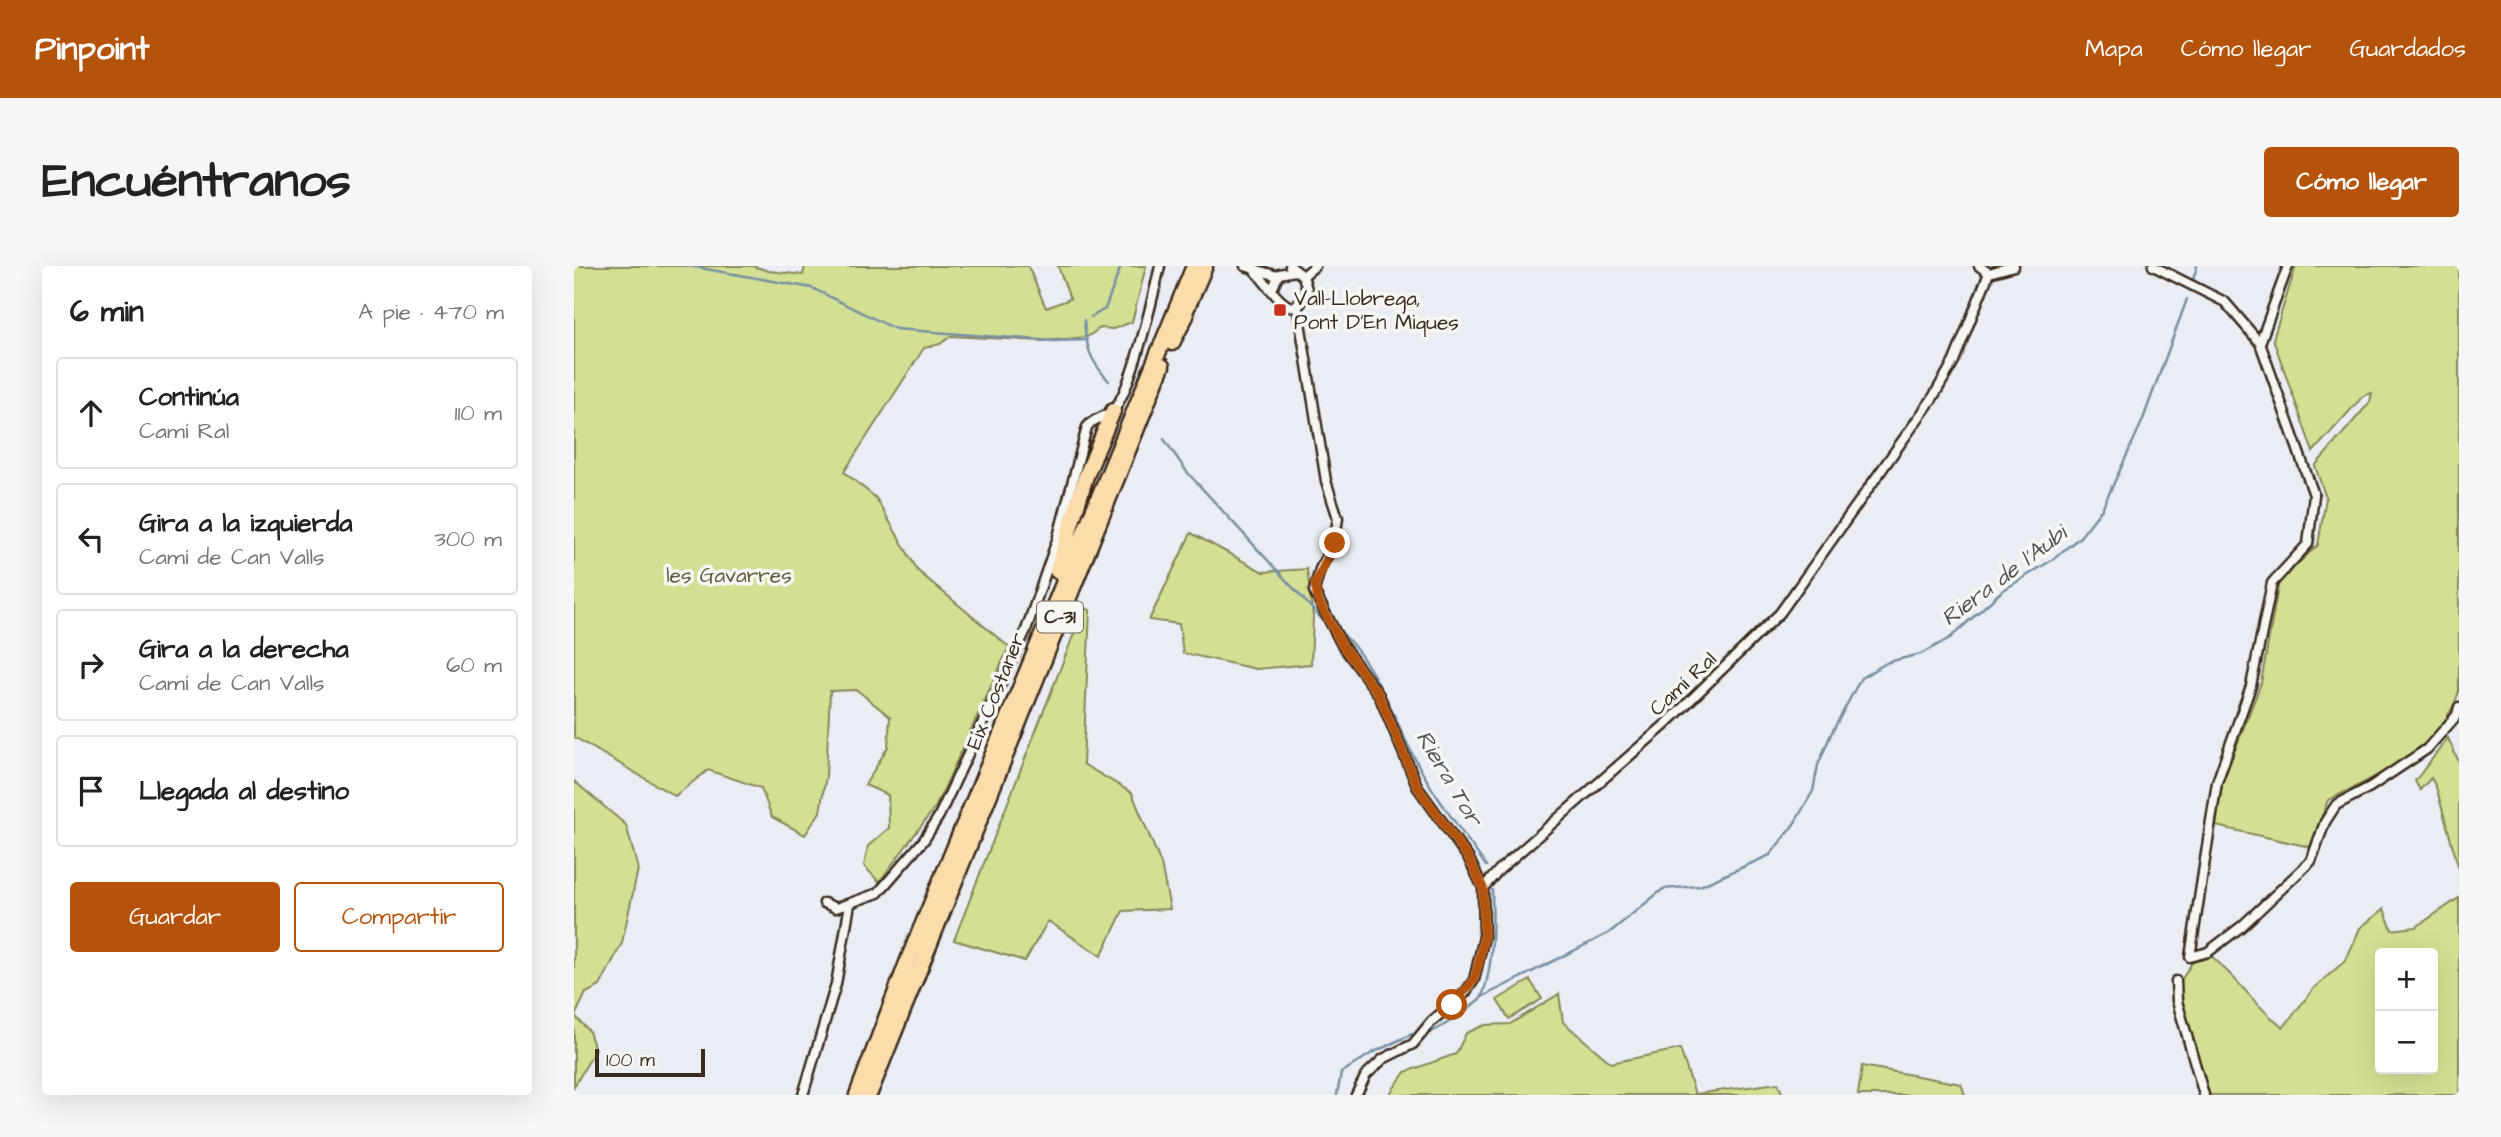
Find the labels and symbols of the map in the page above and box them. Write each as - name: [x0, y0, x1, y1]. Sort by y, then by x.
- place label: Vall-Llobrega, Pont D'En Miques: [1294, 284, 1459, 337]
- marker: Vall-Llobrega, Pont D'En Miques: [1272, 302, 1288, 318]
- water label: Riera de l'Aubi: [1935, 517, 2075, 634]
- route end: [1319, 527, 1350, 558]
- park label: les Gavarres: [666, 561, 792, 590]
- road number: C-31: [1037, 602, 1083, 632]
- street label: Eix Costaner: [959, 628, 1033, 754]
- street label: Camí Ral: [1643, 645, 1723, 723]
- water label: Riera Tor: [1408, 724, 1491, 834]
- route start: [1436, 989, 1467, 1020]
- scale bar: [595, 1046, 705, 1078]

